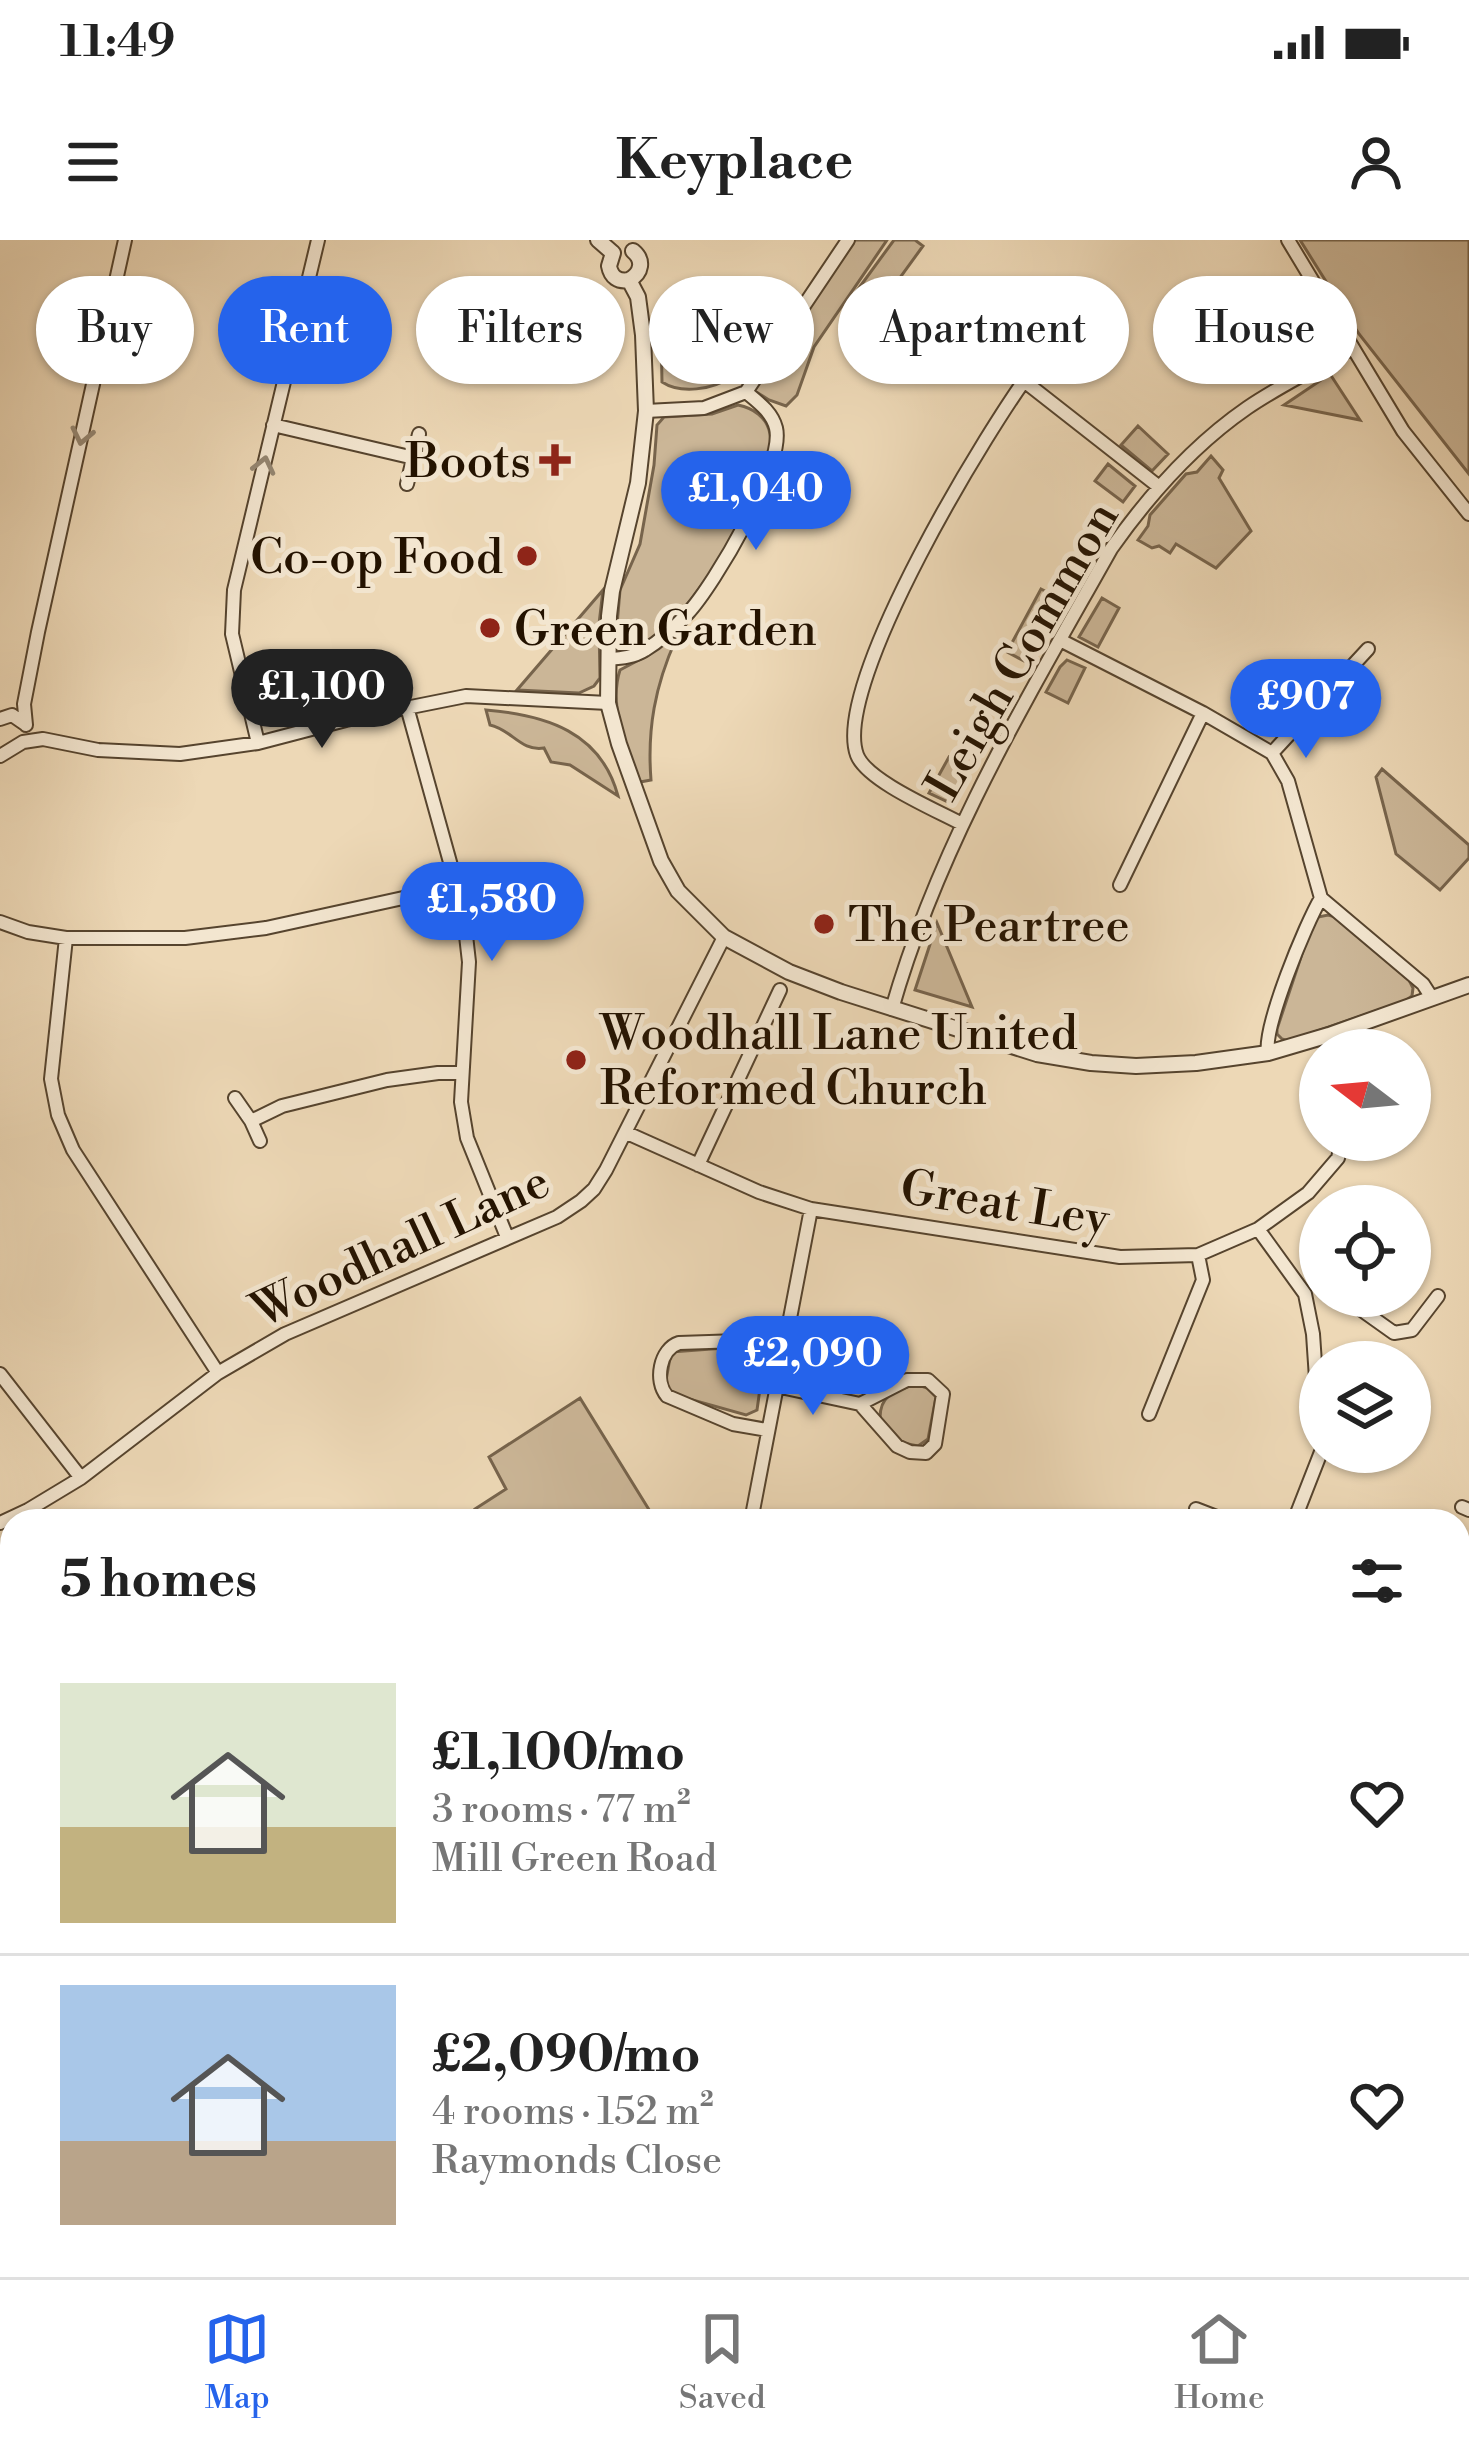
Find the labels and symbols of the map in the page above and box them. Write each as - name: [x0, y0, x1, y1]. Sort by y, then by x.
- one-way arrow: [70, 426, 95, 446]
- place label: Boots: [405, 433, 531, 493]
- marker: Boots: [542, 447, 568, 473]
- pin: £1,040: [658, 451, 854, 553]
- one-way arrow: [250, 455, 275, 475]
- street label: Leigh Common: [914, 492, 1133, 811]
- place label: Co-op Food: [250, 529, 503, 589]
- marker: Co-op Food: [514, 543, 540, 569]
- place label: Green Garden: [514, 601, 817, 661]
- marker: Green Garden: [477, 615, 503, 641]
- pin: £1,100: [224, 649, 420, 751]
- pin: £907: [1235, 659, 1377, 761]
- pin: £1,580: [394, 862, 590, 964]
- place label: The Peartree: [848, 897, 1130, 957]
- marker: The Peartree: [811, 911, 837, 937]
- place label: Woodhall Lane United Reformed Church: [598, 1005, 1078, 1120]
- north arrow: [1299, 1029, 1431, 1161]
- marker: Woodhall Lane United Reformed Church: [563, 1047, 589, 1073]
- street label: Woodhall Lane: [241, 1153, 560, 1344]
- street label: Great Ley: [896, 1159, 1114, 1251]
- pin: £2,090: [715, 1316, 911, 1418]

